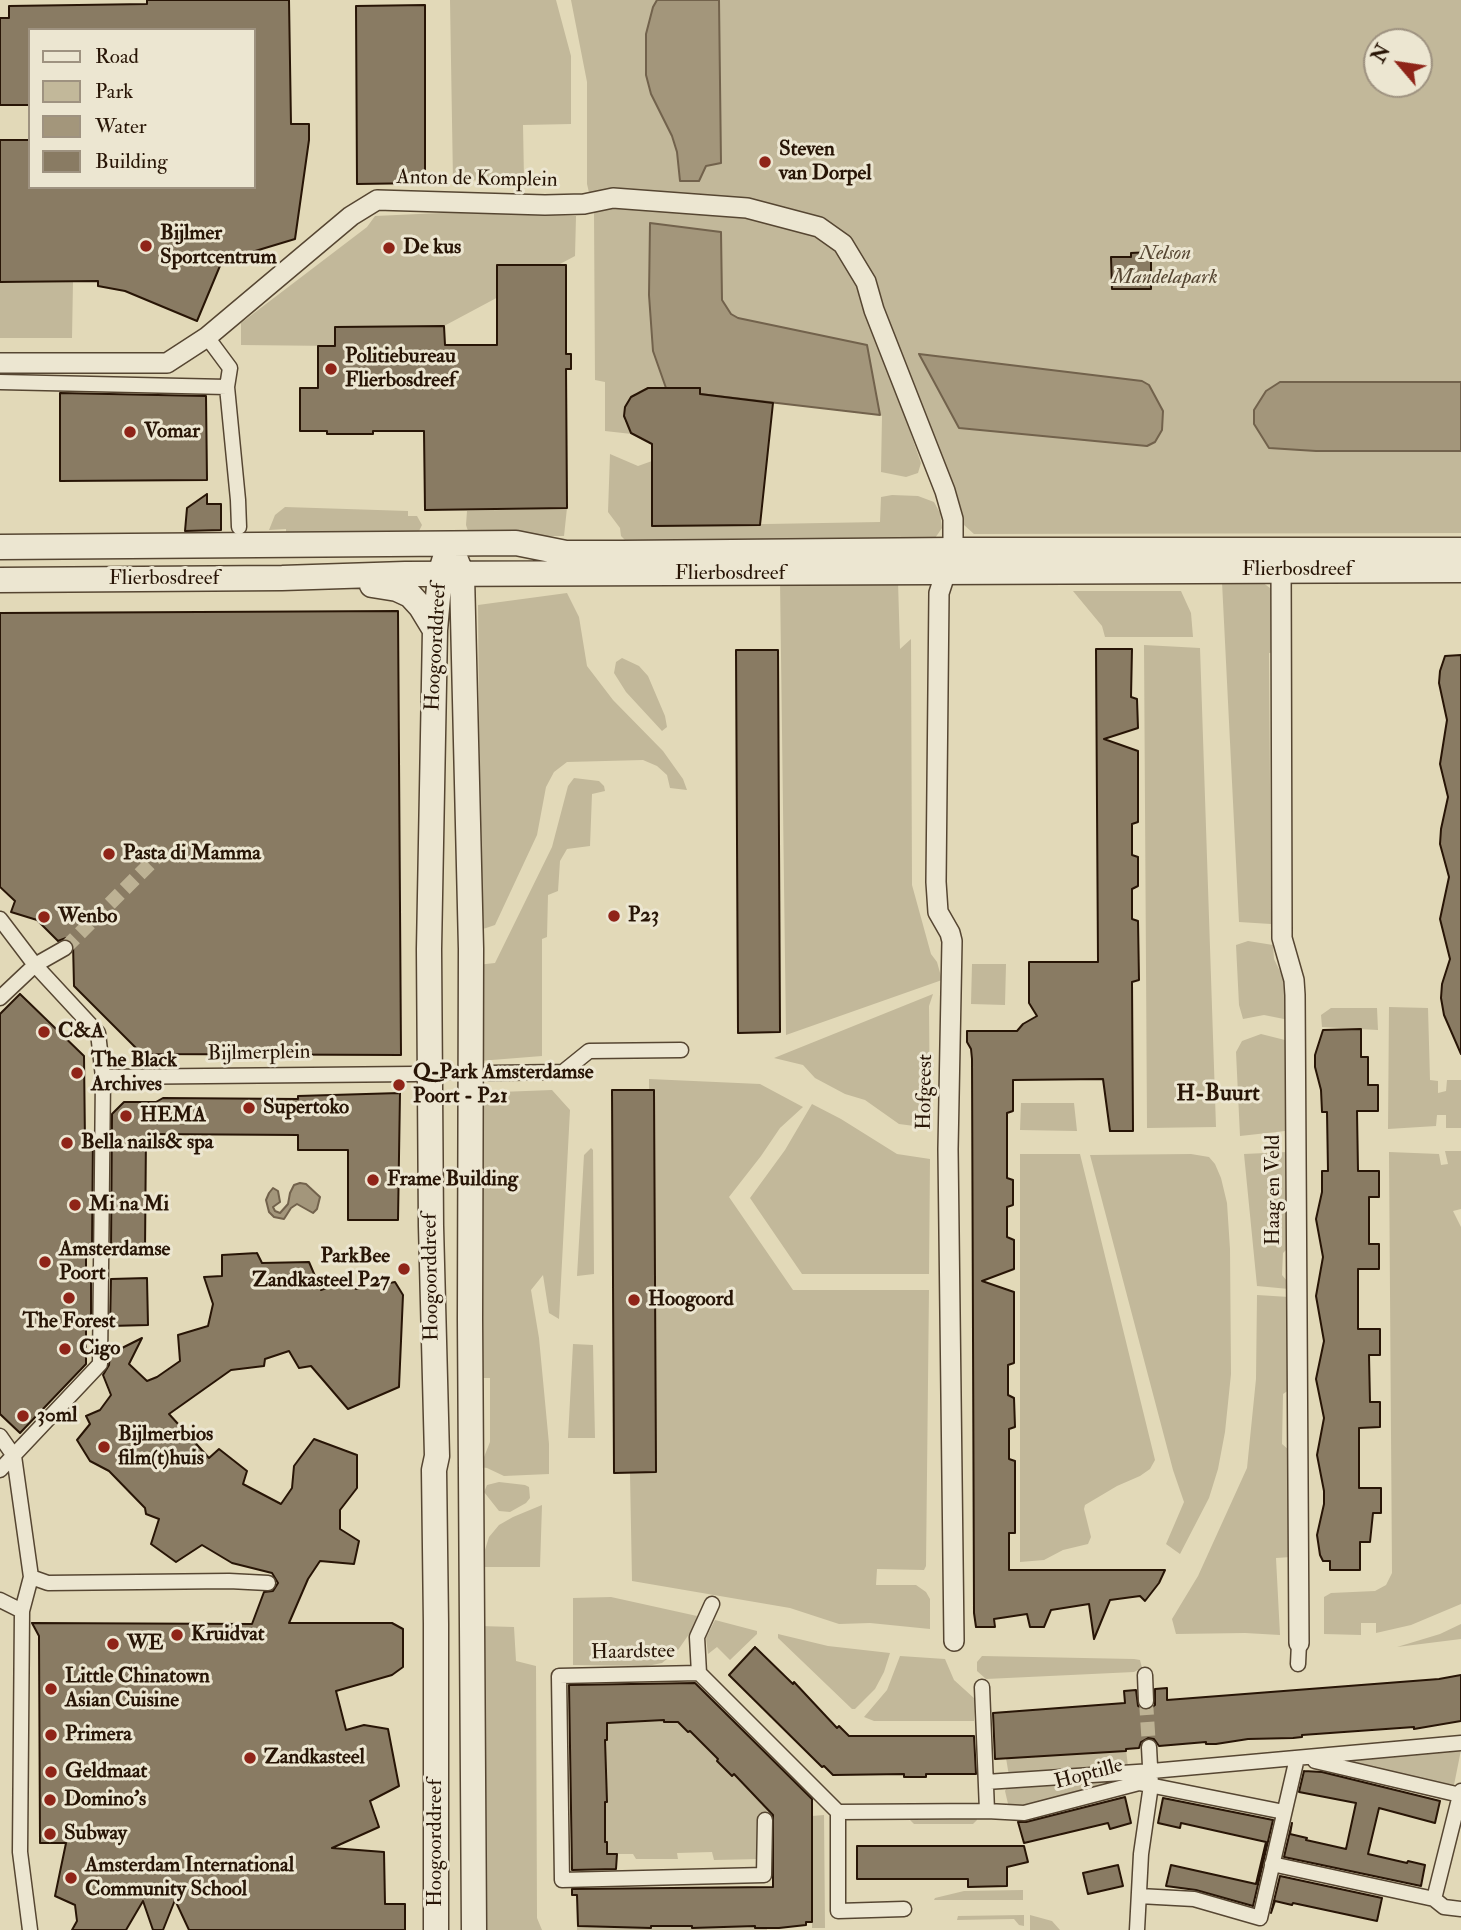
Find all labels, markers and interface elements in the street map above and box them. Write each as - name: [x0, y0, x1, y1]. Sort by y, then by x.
- legend: [28, 28, 256, 189]
- north arrow: [1363, 28, 1433, 98]
- text: N: [1367, 41, 1396, 67]
- text: Road: [95, 43, 139, 70]
- text: Park: [95, 78, 133, 105]
- text: Water: [95, 113, 147, 140]
- place label: Steven van Dorpel: [779, 137, 872, 187]
- text: Building: [95, 148, 168, 175]
- marker: Steven van Dorpel: [757, 154, 773, 170]
- street label: Anton de Komplein: [396, 166, 558, 194]
- place label: Bijlmer Sportcentrum: [160, 221, 277, 271]
- place label: De kus: [403, 235, 461, 261]
- marker: Bijlmer Sportcentrum: [138, 238, 154, 254]
- marker: De kus: [381, 240, 397, 256]
- park label: Nelson Mandelapark: [1112, 241, 1218, 291]
- place label: Politiebureau Flierbosdreef: [345, 344, 456, 394]
- marker: Politiebureau Flierbosdreef: [323, 361, 339, 377]
- place label: Vomar: [144, 419, 200, 445]
- marker: Vomar: [122, 424, 138, 440]
- street label: Flierbosdreef: [1242, 557, 1352, 583]
- street label: Flierbosdreef: [675, 561, 785, 587]
- street label: Flierbosdreef: [109, 566, 219, 592]
- street label: Hoogoorddreef: [421, 582, 453, 712]
- place label: Pasta di Mamma: [123, 841, 261, 867]
- marker: Pasta di Mamma: [101, 846, 117, 862]
- place label: P23: [628, 903, 659, 929]
- place label: Wenbo: [58, 904, 117, 930]
- marker: P23: [606, 908, 622, 924]
- marker: Wenbo: [36, 909, 52, 925]
- place label: C&A: [58, 1019, 104, 1045]
- marker: C&A: [36, 1024, 52, 1040]
- street label: Bijlmerplein: [207, 1041, 311, 1067]
- place label: The Black Archives: [91, 1048, 177, 1098]
- street label: Hofgeest: [913, 1054, 939, 1130]
- place label: Q-Park Amsterdamse Poort - P21: [413, 1060, 594, 1110]
- marker: The Black Archives: [69, 1065, 85, 1081]
- marker: Q-Park Amsterdamse Poort - P21: [391, 1077, 407, 1093]
- district label: H-Buurt: [1176, 1081, 1260, 1109]
- place label: Supertoko: [263, 1095, 349, 1121]
- marker: Supertoko: [241, 1100, 257, 1116]
- place label: HEMA: [140, 1103, 206, 1129]
- marker: HEMA: [118, 1108, 134, 1124]
- place label: Bella nails& spa: [81, 1130, 213, 1156]
- marker: Bella nails& spa: [59, 1135, 75, 1151]
- street label: Haag en Veld: [1261, 1135, 1287, 1245]
- place label: Frame Building: [387, 1167, 518, 1193]
- marker: Frame Building: [365, 1172, 381, 1188]
- place label: Mi na Mi: [89, 1192, 169, 1218]
- marker: Mi na Mi: [67, 1197, 83, 1213]
- street label: Hoogoorddreef: [418, 1213, 446, 1341]
- place label: Amsterdamse Poort: [59, 1237, 170, 1287]
- place label: ParkBee Zandkasteel P27: [252, 1244, 390, 1294]
- marker: Amsterdamse Poort: [37, 1254, 53, 1270]
- marker: ParkBee Zandkasteel P27: [396, 1261, 412, 1277]
- place label: Hoogoord: [648, 1287, 734, 1313]
- marker: The Forest: [61, 1290, 77, 1306]
- marker: Hoogoord: [626, 1292, 642, 1308]
- place label: The Forest: [22, 1309, 116, 1335]
- place label: Cigo: [79, 1336, 120, 1362]
- marker: Cigo: [57, 1341, 73, 1357]
- place label: 30ml: [37, 1403, 78, 1429]
- marker: 30ml: [15, 1408, 31, 1424]
- place label: Bijlmerbios film(t)huis: [118, 1422, 213, 1472]
- marker: Bijlmerbios film(t)huis: [96, 1439, 112, 1455]
- place label: Kruidvat: [191, 1622, 265, 1648]
- marker: Kruidvat: [169, 1627, 185, 1643]
- place label: WE: [127, 1631, 163, 1657]
- marker: WE: [105, 1636, 121, 1652]
- street label: Haardstee: [591, 1640, 675, 1666]
- place label: Little Chinatown Asian Cuisine: [65, 1664, 210, 1714]
- marker: Little Chinatown Asian Cuisine: [43, 1681, 59, 1697]
- place label: Primera: [65, 1722, 132, 1748]
- marker: Primera: [43, 1727, 59, 1743]
- place label: Zandkasteel: [264, 1745, 365, 1771]
- marker: Zandkasteel: [242, 1750, 258, 1766]
- street label: Hoptille: [1052, 1754, 1126, 1796]
- place label: Geldmaat: [65, 1759, 147, 1785]
- marker: Geldmaat: [43, 1764, 59, 1780]
- street label: Hoogoorddreef: [423, 1779, 449, 1907]
- place label: Domino's: [64, 1787, 146, 1813]
- marker: Domino's: [42, 1792, 58, 1808]
- place label: Subway: [64, 1821, 127, 1847]
- marker: Subway: [42, 1826, 58, 1842]
- place label: Amsterdam International Community School: [85, 1853, 294, 1903]
- marker: Amsterdam International Community School: [63, 1870, 79, 1886]

